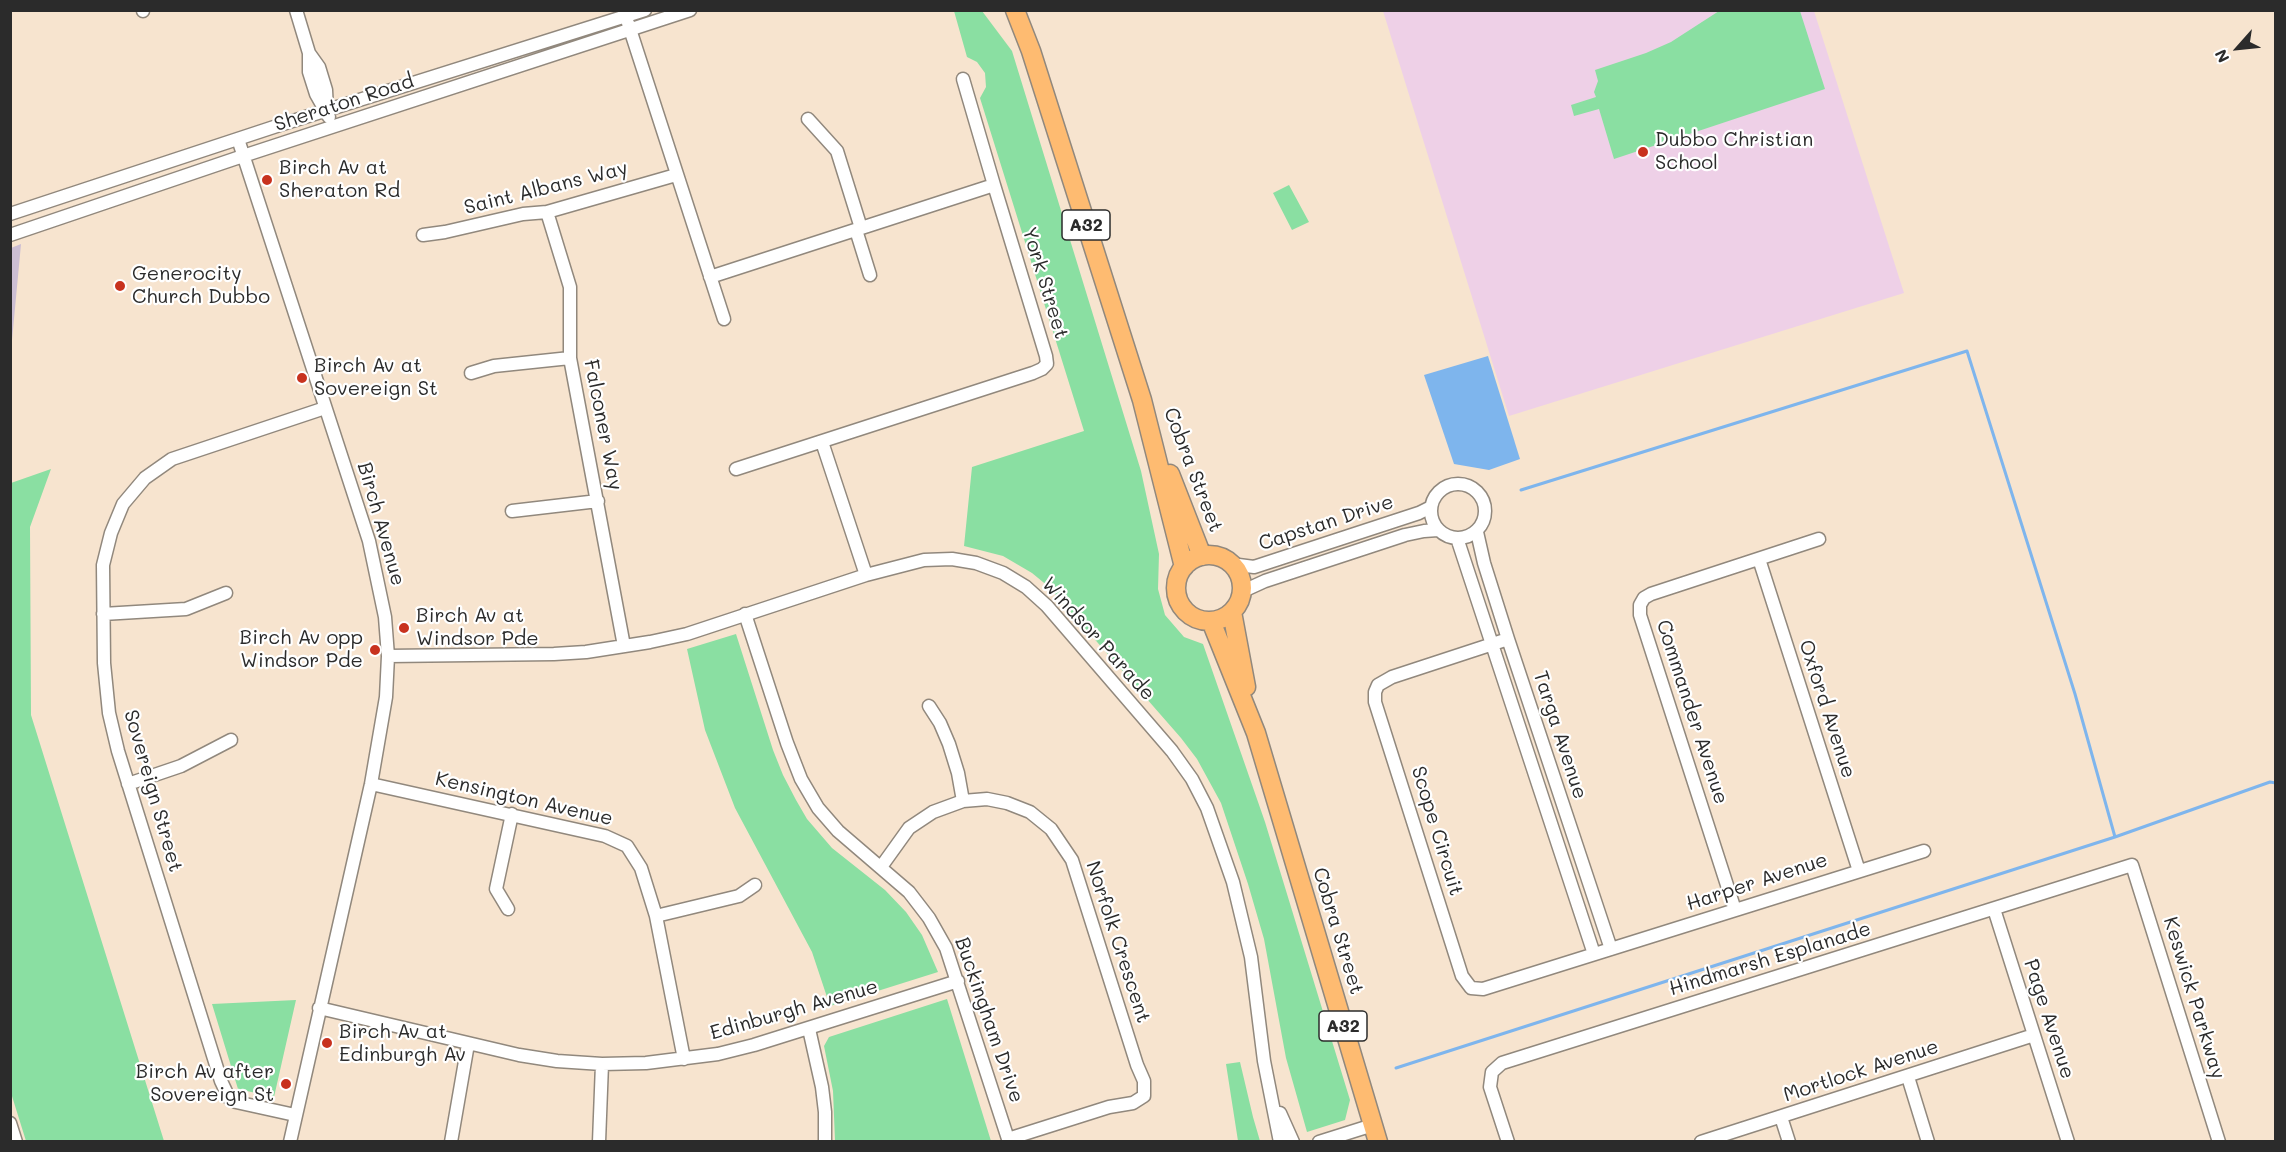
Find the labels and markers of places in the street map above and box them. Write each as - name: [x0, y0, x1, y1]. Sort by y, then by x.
- place label: Dubbo Christian School: [1655, 128, 1813, 175]
- marker: Dubbo Christian School: [1636, 145, 1650, 159]
- place label: Birch Av at Sheraton Rd: [279, 156, 400, 203]
- marker: Birch Av at Sheraton Rd: [260, 173, 274, 187]
- place label: Generocity Church Dubbo: [132, 262, 270, 309]
- marker: Generocity Church Dubbo: [113, 279, 127, 293]
- place label: Birch Av at Sovereign St: [314, 354, 438, 401]
- marker: Birch Av at Sovereign St: [295, 371, 309, 385]
- place label: Birch Av at Windsor Pde: [416, 604, 539, 651]
- marker: Birch Av at Windsor Pde: [397, 621, 411, 635]
- place label: Birch Av opp Windsor Pde: [240, 626, 363, 673]
- marker: Birch Av opp Windsor Pde: [368, 643, 382, 657]
- place label: Birch Av at Edinburgh Av: [339, 1020, 466, 1067]
- marker: Birch Av at Edinburgh Av: [320, 1036, 334, 1050]
- place label: Birch Av after Sovereign St: [136, 1060, 274, 1107]
- marker: Birch Av after Sovereign St: [279, 1077, 293, 1091]

